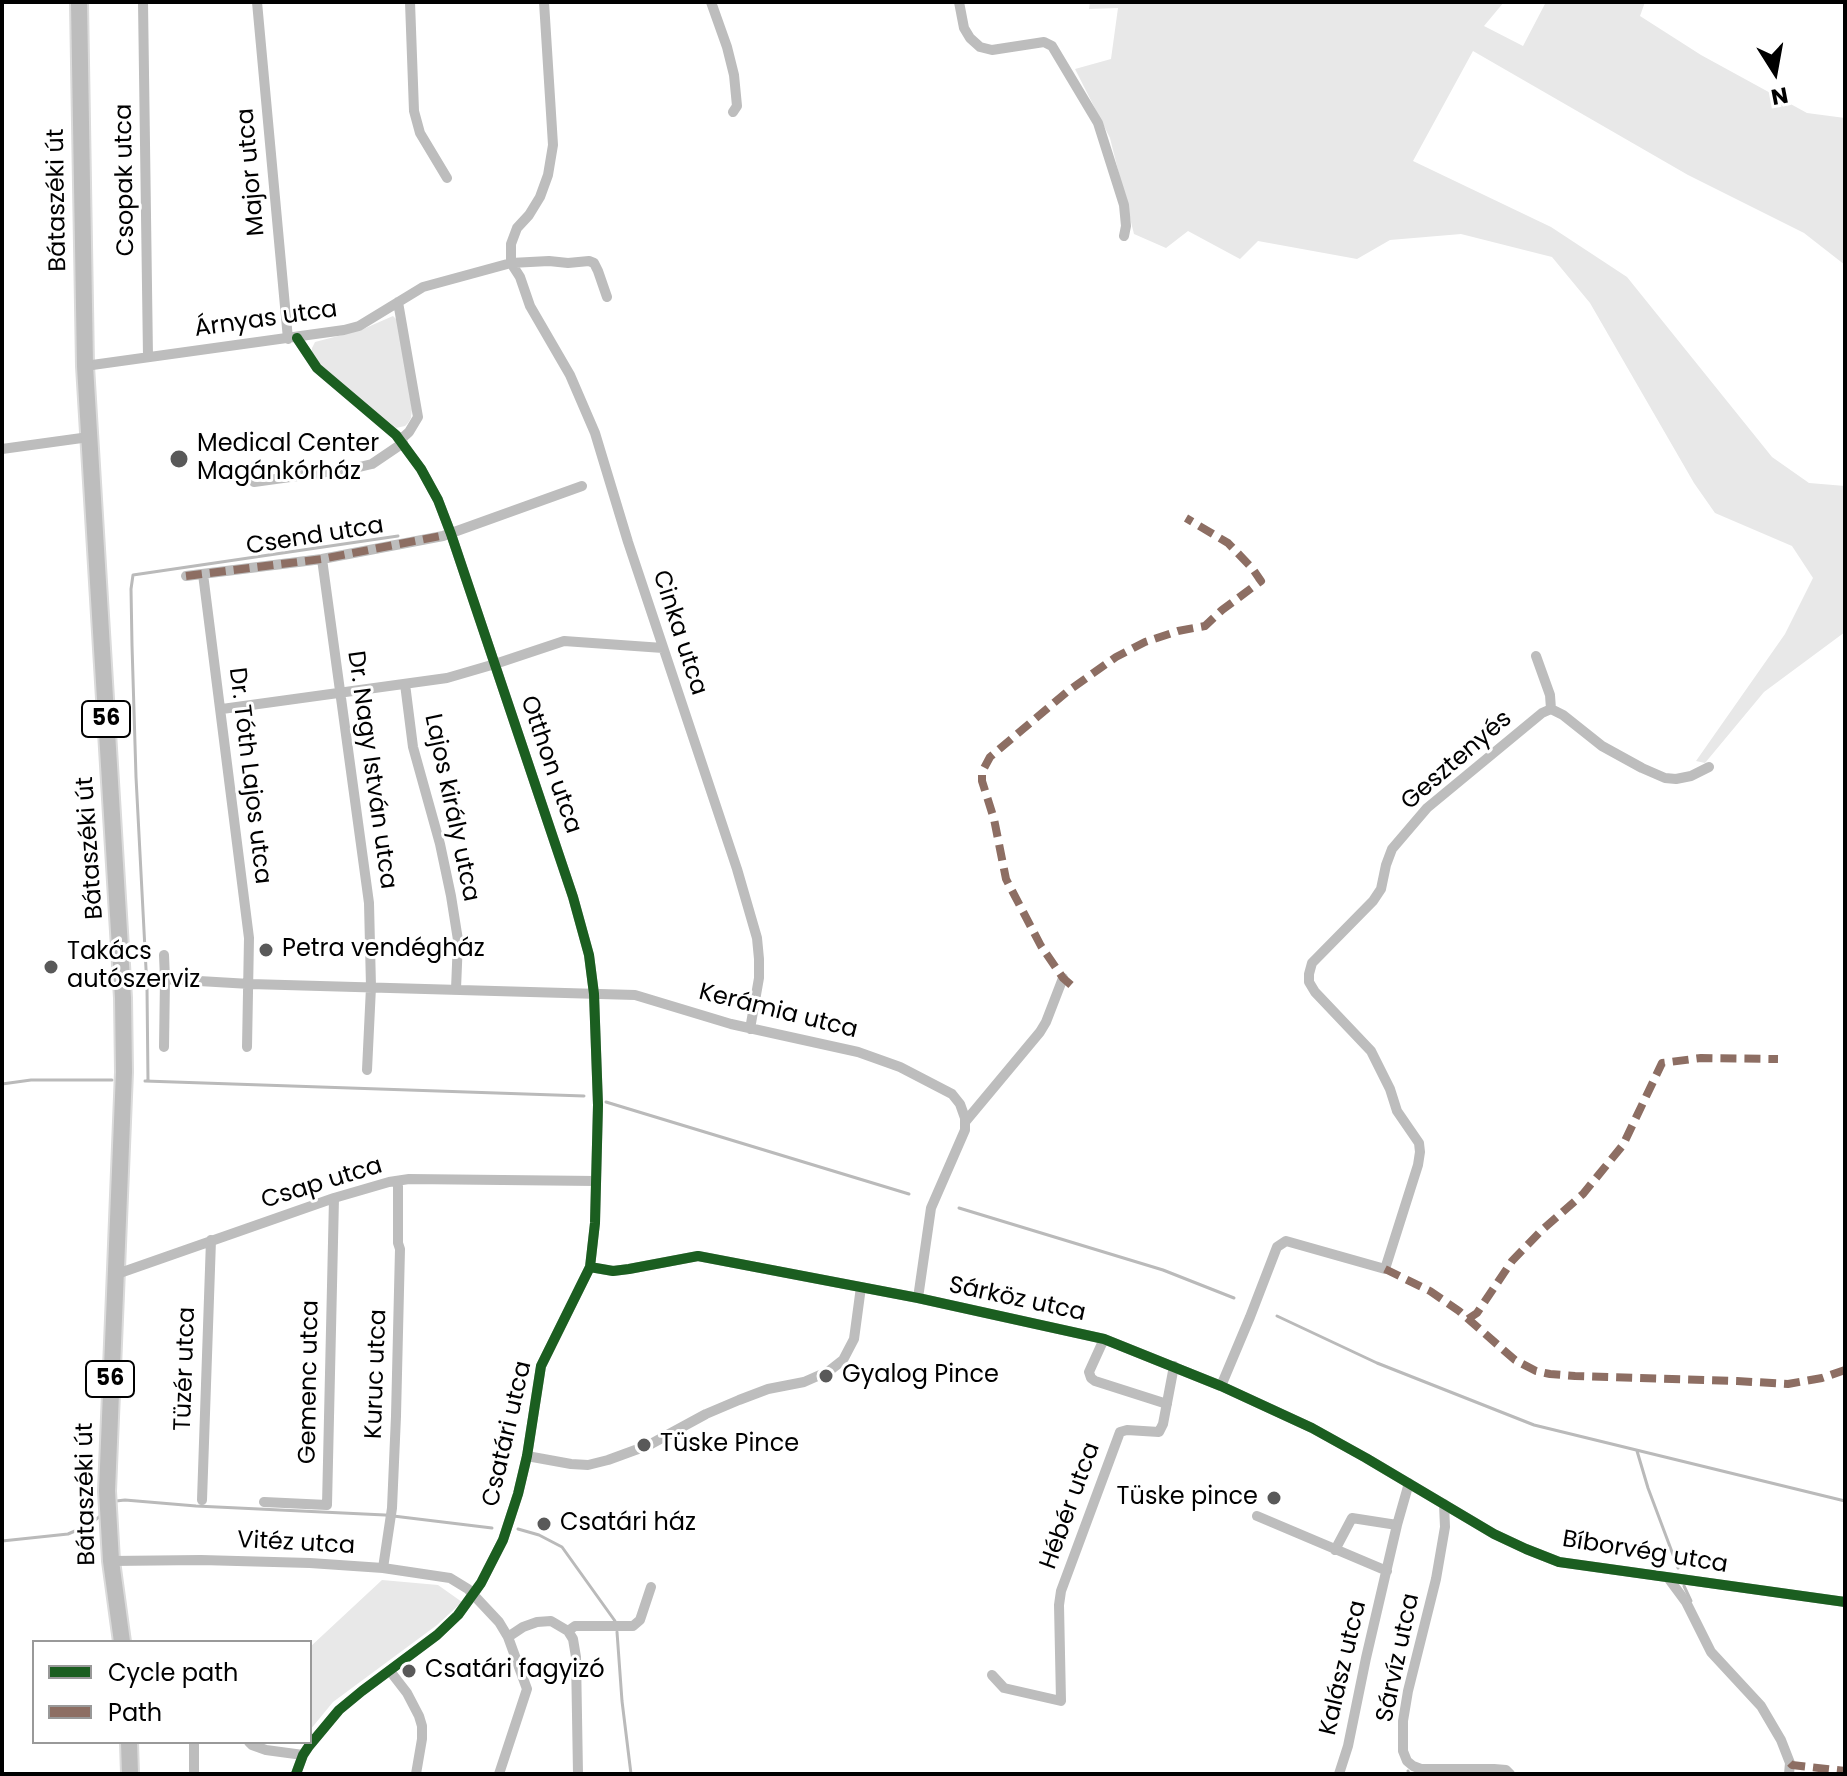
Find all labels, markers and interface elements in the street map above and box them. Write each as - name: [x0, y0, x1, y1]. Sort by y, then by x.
- north arrow: [1735, 32, 1815, 112]
- text: N: [1769, 79, 1791, 113]
- street label: Csopak utca: [110, 104, 142, 256]
- street label: Major utca: [232, 107, 272, 237]
- street label: Bátaszéki út: [42, 128, 74, 272]
- street label: Árnyas utca: [193, 296, 339, 344]
- place label: Medical Center Magánkórház: [197, 431, 379, 487]
- marker: Medical Center Magánkórház: [168, 448, 190, 470]
- street label: Csend utca: [244, 512, 386, 562]
- street label: Cinka utca: [645, 567, 713, 699]
- street label: Dr. Nagy István utca: [340, 649, 402, 891]
- street label: Dr. Tóth Lajos utca: [221, 666, 277, 886]
- street label: Otthon utca: [513, 692, 587, 838]
- road number: 56: [82, 701, 130, 737]
- street label: Gesztenyés: [1396, 705, 1518, 817]
- street label: Lajos király utca: [417, 712, 485, 904]
- street label: Bátaszéki út: [72, 776, 110, 920]
- place label: Petra vendégház: [282, 936, 485, 964]
- place label: Takács autószerviz: [67, 939, 200, 995]
- marker: Petra vendégház: [257, 941, 275, 959]
- marker: Takács autószerviz: [42, 958, 60, 976]
- street label: Kerámia utca: [696, 978, 860, 1046]
- street label: Csap utca: [258, 1152, 386, 1216]
- street label: Sárköz utca: [946, 1271, 1088, 1329]
- street label: Gemenc utca: [294, 1300, 326, 1464]
- street label: Tüzér utca: [169, 1306, 203, 1432]
- street label: Kuruc utca: [360, 1309, 394, 1439]
- street label: Csatári utca: [477, 1358, 539, 1510]
- road number: 56: [86, 1361, 134, 1397]
- place label: Gyalog Pince: [842, 1362, 999, 1390]
- marker: Gyalog Pince: [817, 1367, 835, 1385]
- street label: Bátaszéki út: [71, 1422, 103, 1566]
- place label: Tüske Pince: [660, 1431, 799, 1459]
- marker: Tüske Pince: [635, 1436, 653, 1454]
- street label: Hébér utca: [1035, 1439, 1107, 1573]
- place label: Tüske pince: [1117, 1484, 1258, 1512]
- marker: Tüske pince: [1265, 1489, 1283, 1507]
- place label: Csatári ház: [560, 1510, 696, 1538]
- marker: Csatári ház: [535, 1515, 553, 1533]
- street label: Bíborvég utca: [1560, 1526, 1730, 1580]
- street label: Vitéz utca: [236, 1527, 356, 1561]
- street label: Sárvíz utca: [1371, 1591, 1427, 1725]
- street label: Kalász utca: [1315, 1598, 1373, 1738]
- legend: [32, 1640, 312, 1744]
- text: Cycle path: [108, 1656, 238, 1689]
- place label: Csatári fagyizó: [425, 1657, 605, 1685]
- marker: Csatári fagyizó: [400, 1662, 418, 1680]
- text: Path: [108, 1696, 162, 1729]

